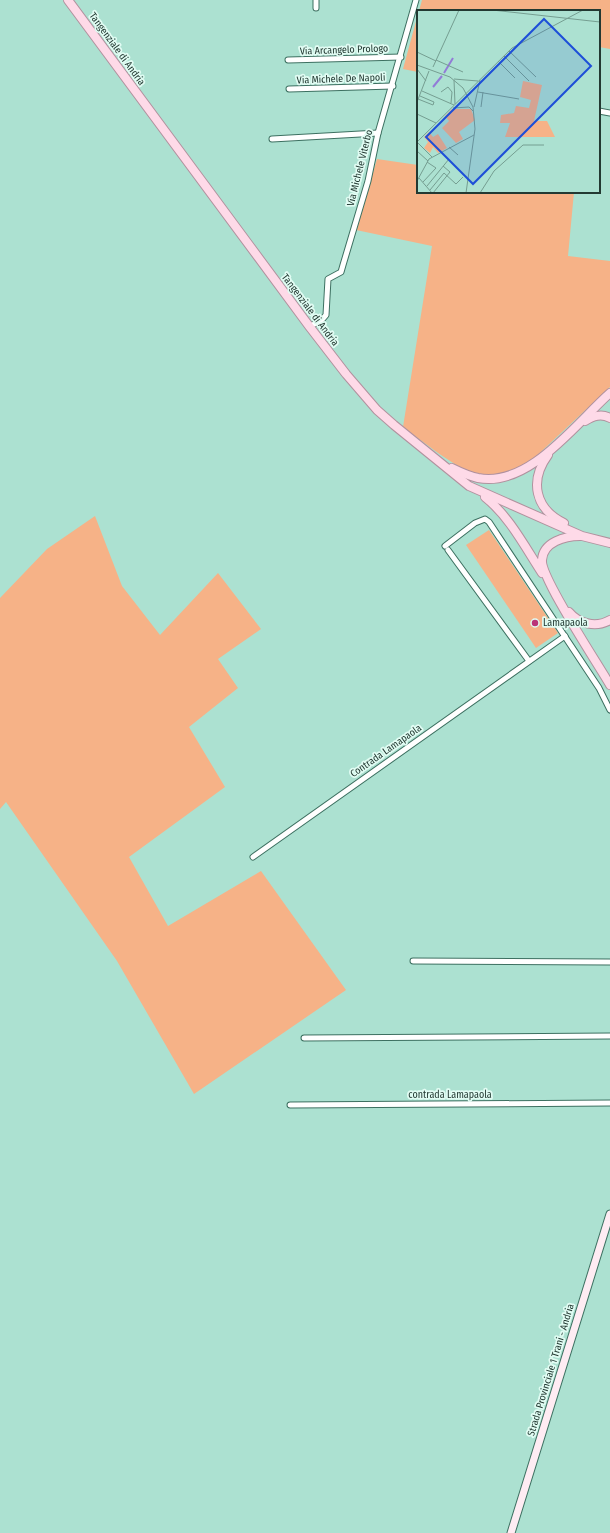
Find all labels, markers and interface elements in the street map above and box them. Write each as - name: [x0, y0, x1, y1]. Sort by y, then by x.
- street label: Tangenziale di Andria: [87, 10, 148, 88]
- inset map: [417, 10, 600, 193]
- street label: Via Arcangelo Prologo: [300, 42, 388, 58]
- street label: Via Michele De Napoli: [296, 71, 386, 87]
- street label: Via Michele Viterbo: [345, 128, 375, 208]
- street label: Tangenziale di Andria: [279, 272, 341, 349]
- place label: Lamapaola: [543, 617, 588, 629]
- marker: Lamapaola: [530, 618, 540, 628]
- street label: Contrada Lamapaola: [348, 722, 424, 780]
- street label: contrada Lamapaola: [408, 1089, 492, 1101]
- street label: Strada Provinciale 1 Trani - Andria: [525, 1302, 577, 1438]

